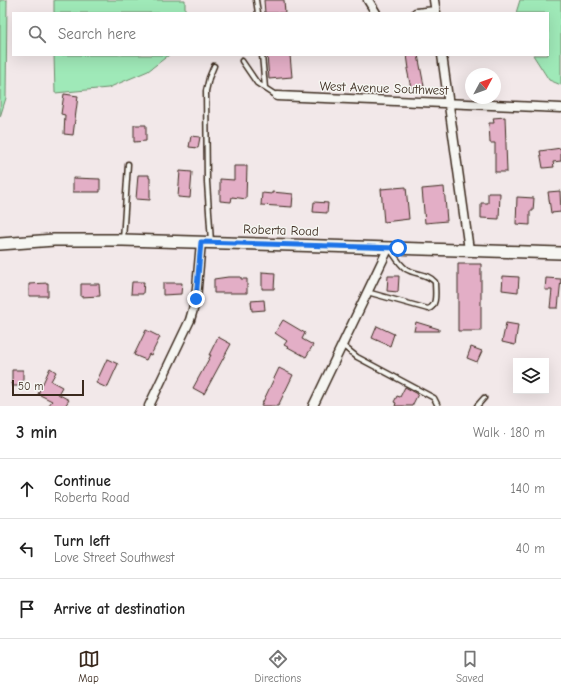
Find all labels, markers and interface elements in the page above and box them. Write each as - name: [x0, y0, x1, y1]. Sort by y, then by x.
- search box: [12, 12, 549, 56]
- icon: search: [26, 23, 48, 45]
- text: Search here: [58, 25, 136, 43]
- north arrow: [465, 68, 501, 104]
- street label: West Avenue Southwest: [319, 78, 450, 98]
- street label: Roberta Road: [243, 221, 319, 239]
- route start: [389, 239, 407, 257]
- route end: [187, 290, 205, 308]
- map controls: [513, 358, 549, 394]
- button: layers: [513, 358, 549, 394]
- scale bar: [12, 378, 84, 397]
- text: 50 m: [18, 380, 43, 393]
- text: 3 min: [16, 423, 57, 442]
- text: Walk · 180 m: [473, 425, 545, 440]
- text: Continue: [54, 472, 111, 490]
- icon: ahead: [16, 478, 38, 500]
- text: 140 m: [511, 481, 545, 496]
- text: Roberta Road: [54, 490, 130, 505]
- text: Turn left: [54, 532, 110, 550]
- icon: left: [16, 538, 38, 560]
- text: 40 m: [516, 541, 545, 556]
- text: Love Street Southwest: [54, 550, 175, 565]
- icon: arrive: [16, 598, 38, 620]
- text: Arrive at destination: [54, 600, 185, 618]
- tab: Map: [78, 648, 100, 685]
- tab: Directions: [255, 648, 301, 685]
- tab: Saved: [456, 648, 483, 685]

